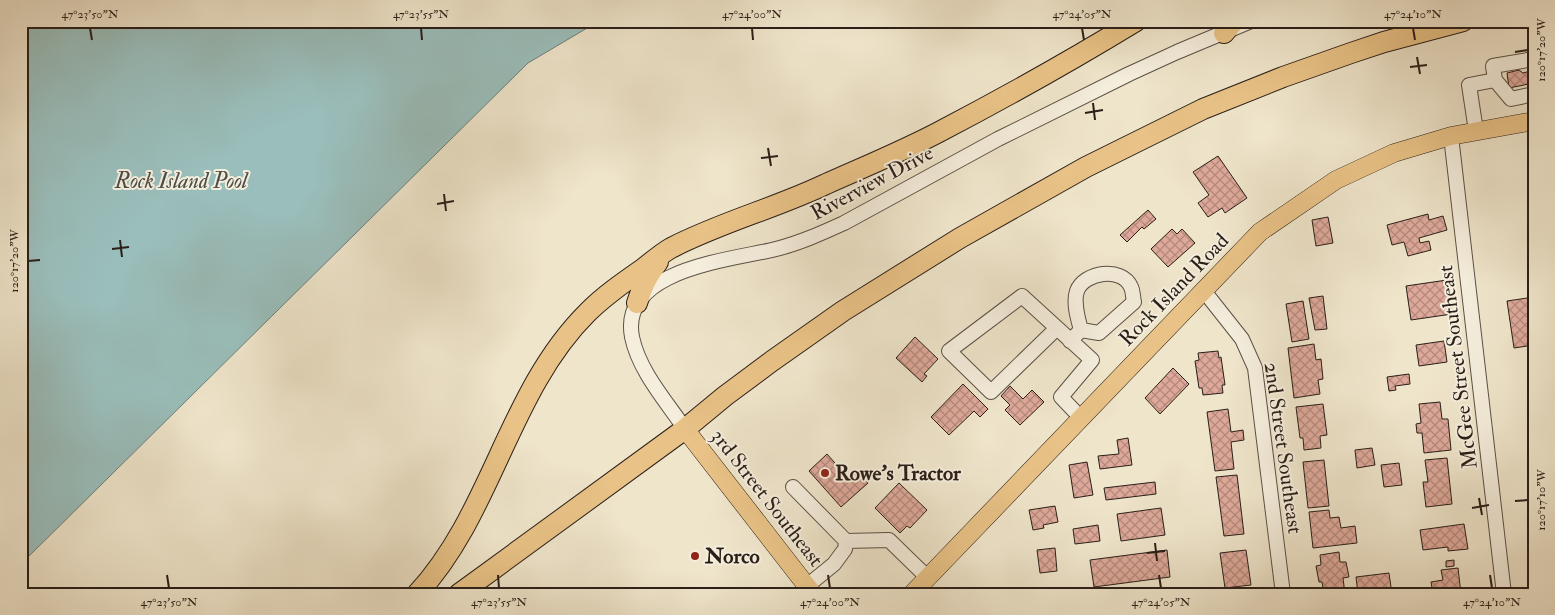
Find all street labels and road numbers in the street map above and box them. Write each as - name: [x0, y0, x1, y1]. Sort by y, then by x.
- street label: Riverview Drive: [806, 139, 938, 227]
- street label: Rock Island Road: [1113, 227, 1235, 352]
- street label: McGee Street Southeast: [1432, 263, 1484, 470]
- street label: 2nd Street Southeast: [1258, 360, 1308, 536]
- street label: 3rd Street Southeast: [705, 424, 829, 572]

